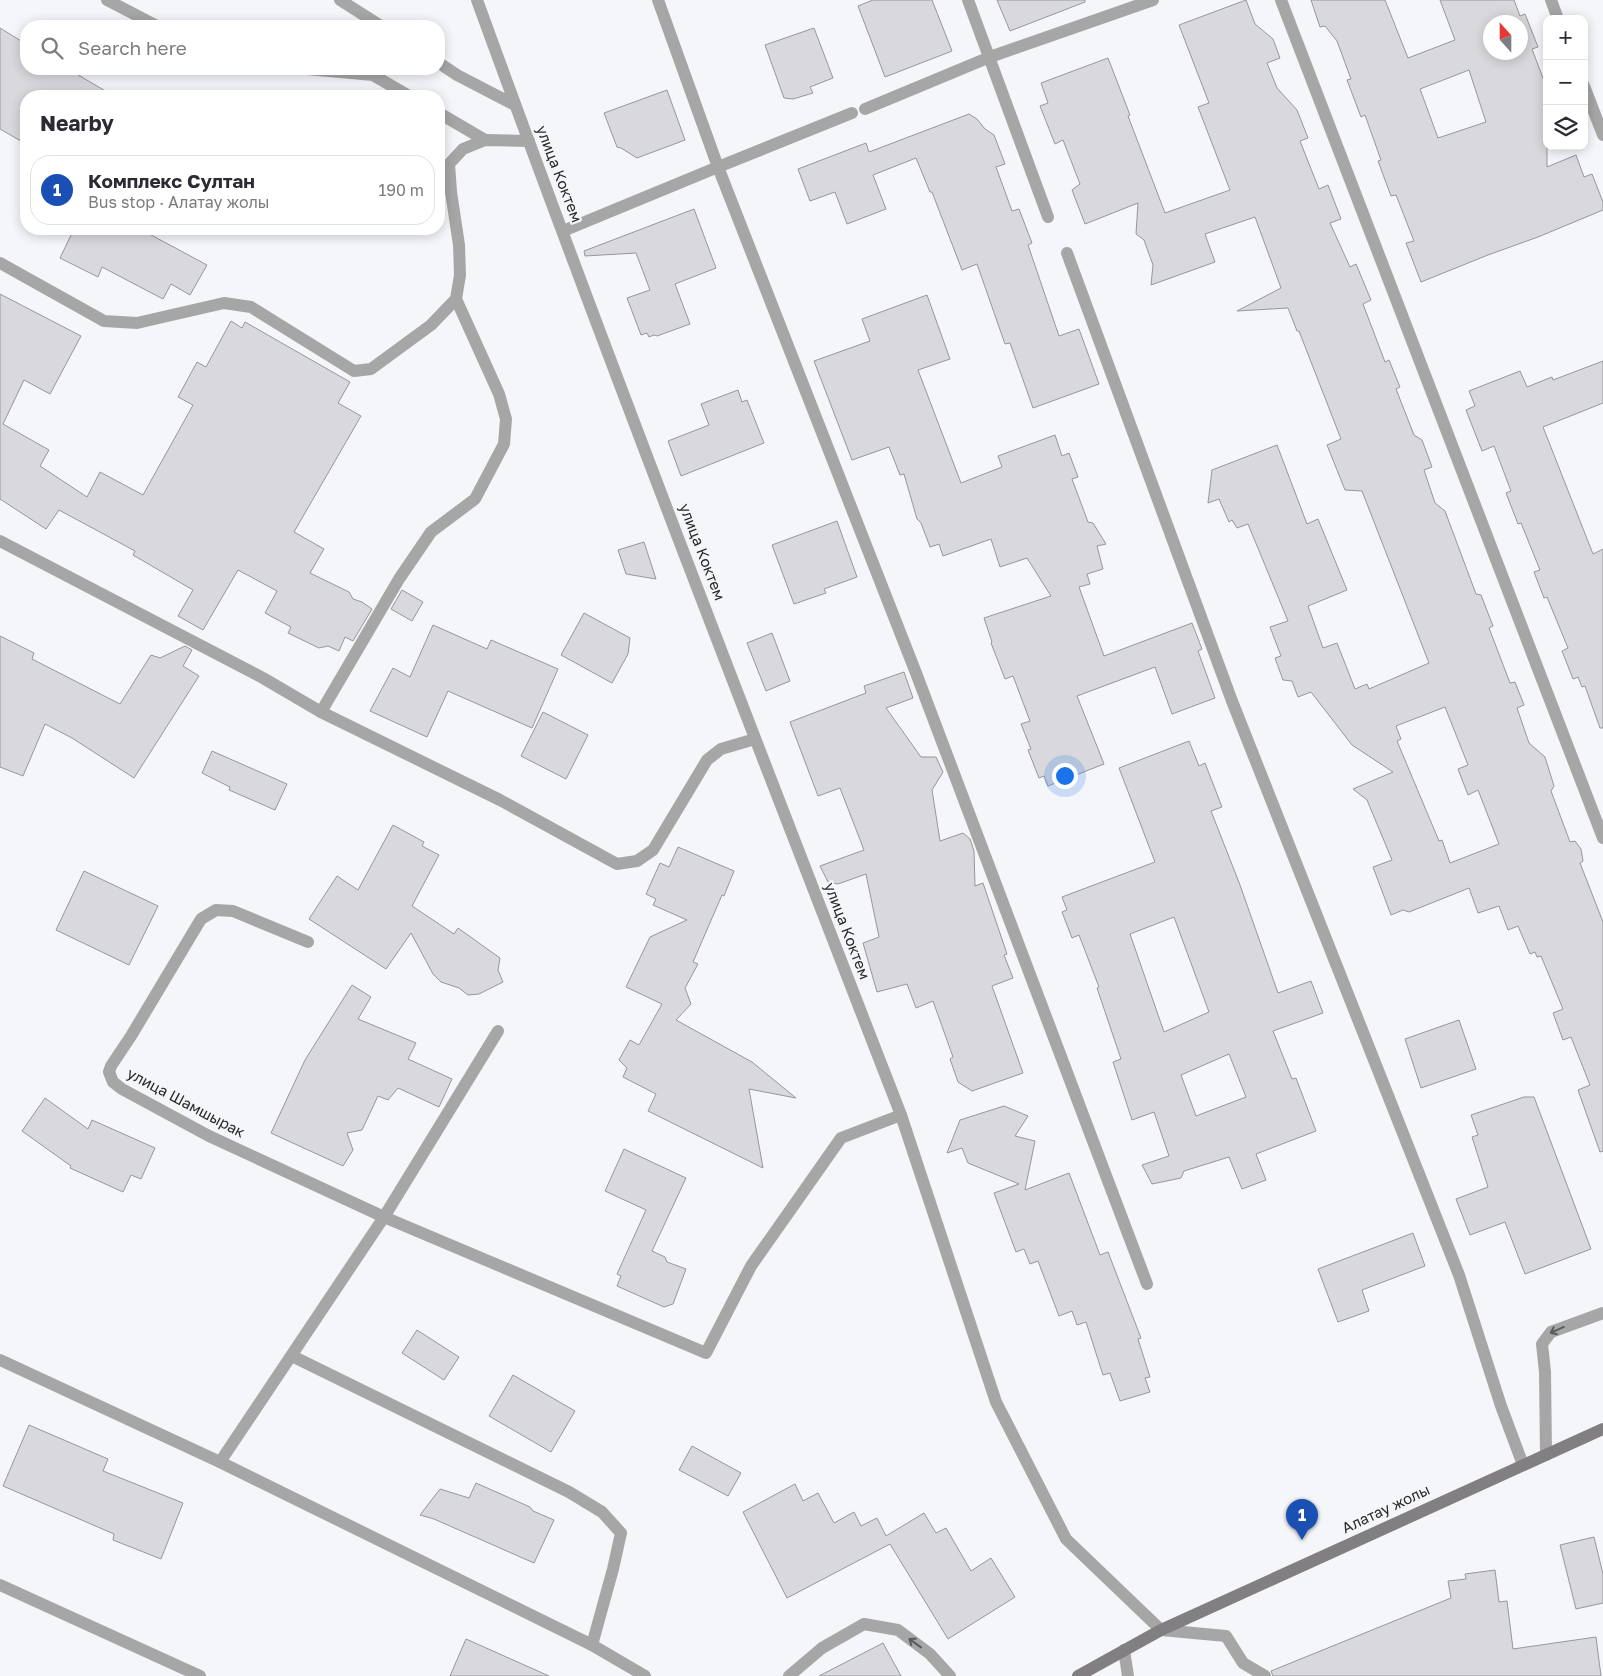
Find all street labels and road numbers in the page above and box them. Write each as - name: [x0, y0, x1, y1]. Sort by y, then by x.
- street label: улица Коктем: [533, 123, 587, 225]
- street label: улица Коктем: [676, 501, 730, 603]
- street label: улица Коктем: [821, 880, 875, 982]
- street label: улица Шамшырак: [124, 1063, 249, 1141]
- street label: Алатау жолы: [1339, 1480, 1432, 1536]

